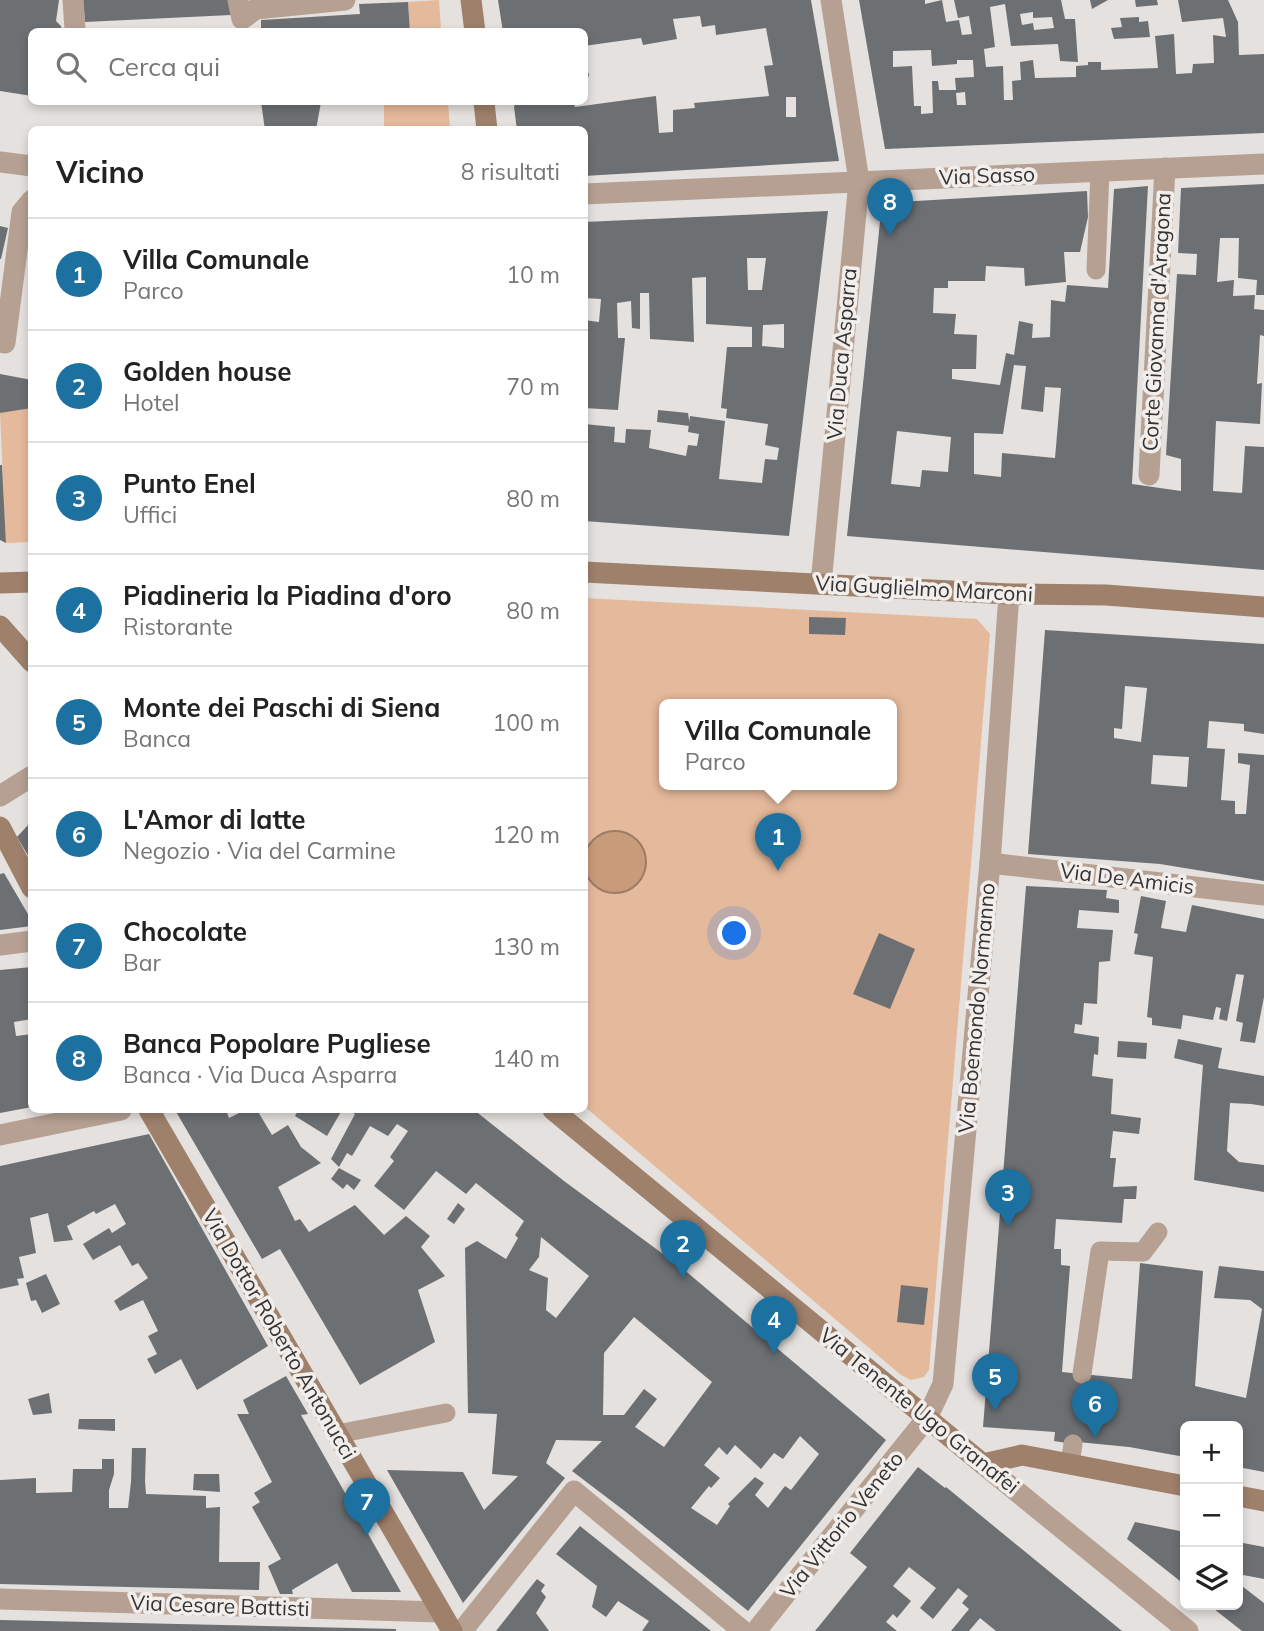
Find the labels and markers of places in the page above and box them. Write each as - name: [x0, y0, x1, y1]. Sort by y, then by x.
- pin: 8: [867, 178, 913, 236]
- pin: 1: [755, 813, 801, 871]
- pin: 3: [985, 1169, 1031, 1227]
- pin: 2: [660, 1220, 706, 1278]
- pin: 4: [751, 1296, 797, 1354]
- pin: 5: [972, 1353, 1018, 1411]
- pin: 6: [1072, 1380, 1118, 1438]
- pin: 7: [344, 1478, 390, 1536]

